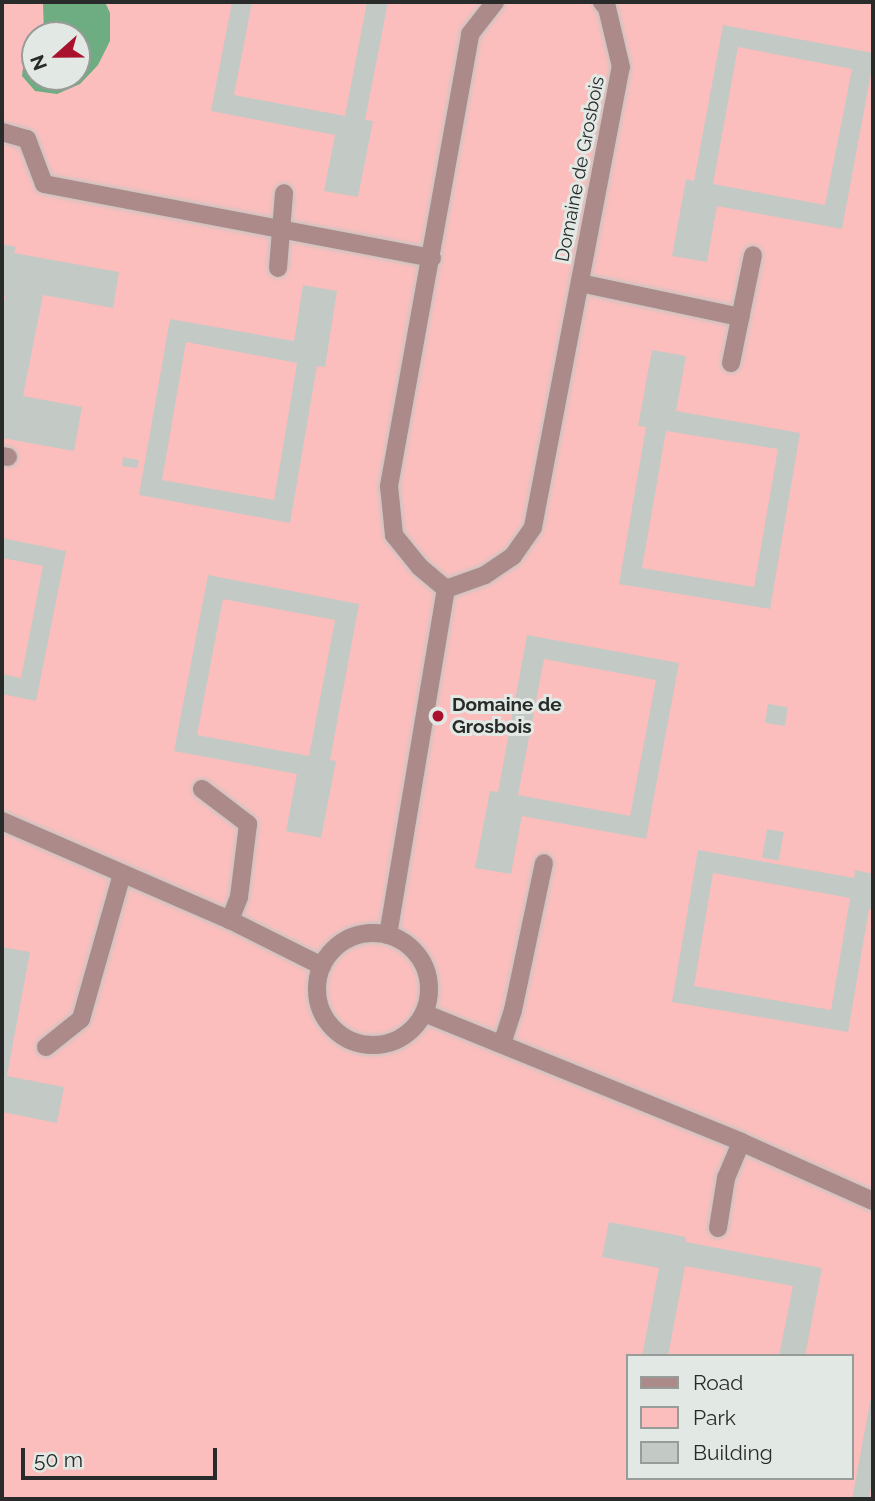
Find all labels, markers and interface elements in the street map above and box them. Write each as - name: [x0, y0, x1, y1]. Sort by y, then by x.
- north arrow: [21, 21, 91, 91]
- text: N: [25, 52, 51, 74]
- street label: Domaine de Grosbois: [551, 74, 609, 264]
- place label: Domaine de Grosbois: [452, 694, 562, 738]
- marker: Domaine de Grosbois: [430, 708, 446, 724]
- legend: [626, 1354, 854, 1480]
- text: Road: [693, 1370, 743, 1395]
- text: Park: [693, 1405, 736, 1430]
- scale bar: [24, 1434, 220, 1478]
- text: Building: [693, 1440, 773, 1465]
- text: 50 m: [34, 1447, 83, 1472]

